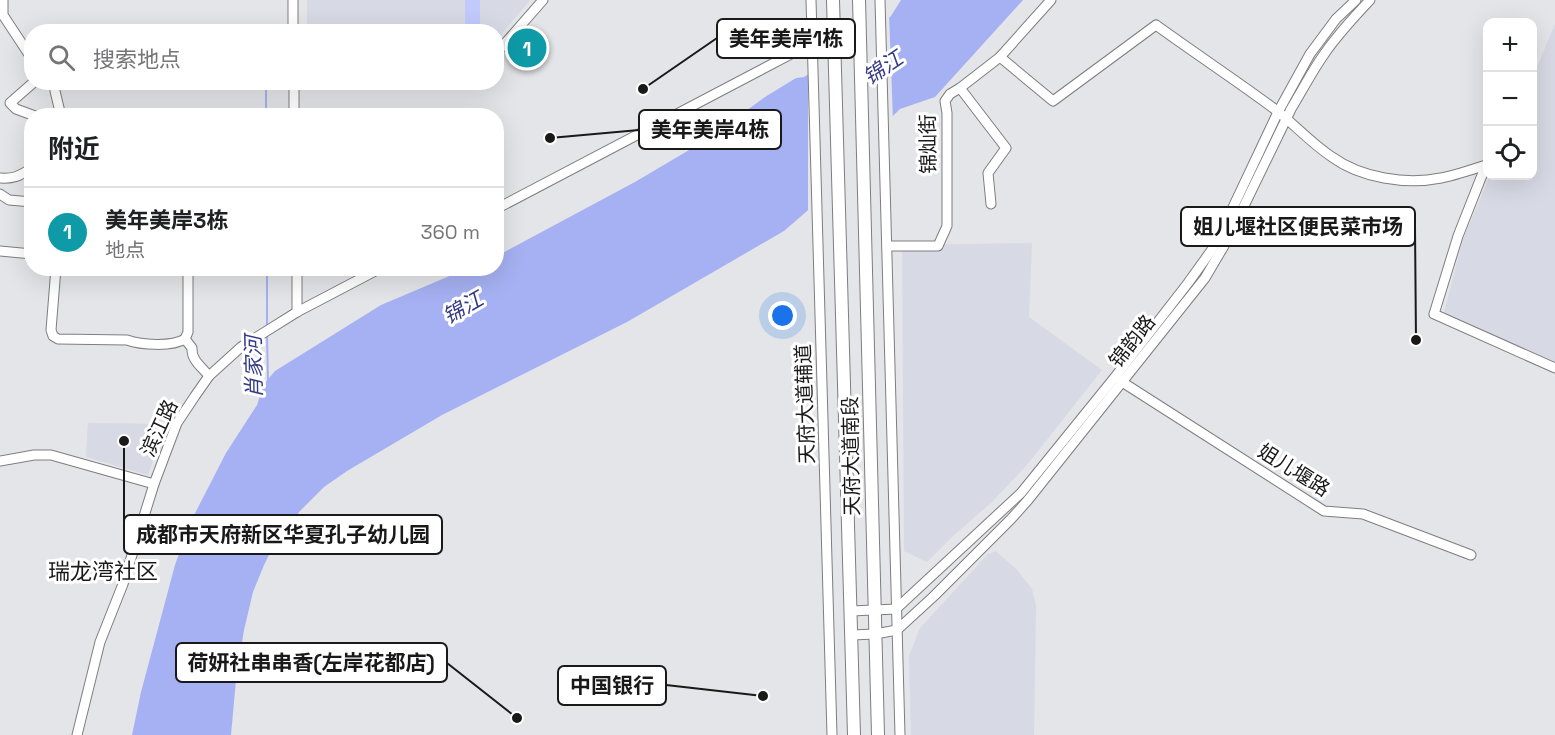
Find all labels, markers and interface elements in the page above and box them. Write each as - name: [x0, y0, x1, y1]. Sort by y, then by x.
- map controls: [1483, 18, 1537, 180]
- button: +: [1483, 18, 1537, 72]
- callout: 美年美岸1栋: [717, 19, 855, 58]
- search box: [24, 24, 504, 90]
- text: 美年美岸1栋: [729, 25, 843, 52]
- pin: 1: [508, 26, 546, 70]
- icon: search: [45, 41, 78, 74]
- water label: 锦江: [858, 44, 909, 91]
- text: 搜索地点: [93, 45, 181, 73]
- button: −: [1483, 72, 1537, 126]
- callout: 美年美岸4栋: [639, 110, 781, 149]
- street label: 锦灿街: [914, 114, 942, 174]
- text: 美年美岸4栋: [651, 116, 769, 143]
- button: locate: [1483, 126, 1537, 180]
- text: 附近: [48, 132, 100, 166]
- text: 美年美岸3栋: [105, 206, 228, 234]
- callout: 姐儿堰社区便民菜市场: [1181, 207, 1415, 246]
- text: 姐儿堰社区便民菜市场: [1193, 213, 1403, 240]
- text: 1: [63, 219, 72, 245]
- text: 360 m: [421, 219, 480, 245]
- text: 地点: [105, 237, 145, 263]
- water label: 锦江: [438, 284, 489, 330]
- your location: [768, 301, 797, 330]
- street label: 锦韵路: [1103, 309, 1161, 373]
- water label: 肖家河: [239, 331, 268, 399]
- street label: 天府大道辅道: [790, 344, 820, 464]
- street label: 滨江路: [135, 395, 183, 461]
- street label: 天府大道南段: [837, 396, 865, 516]
- street label: 姐儿堰路: [1253, 438, 1335, 502]
- callout: 成都市天府新区华夏孔子幼儿园: [124, 515, 442, 554]
- text: 成都市天府新区华夏孔子幼儿园: [136, 521, 430, 548]
- district label: 瑞龙湾社区: [48, 557, 158, 585]
- callout: 荷妍社串串香(左岸花都店): [176, 643, 447, 682]
- text: 荷妍社串串香(左岸花都店): [187, 649, 435, 676]
- callout: 中国银行: [558, 666, 666, 705]
- text: 中国银行: [570, 672, 654, 699]

